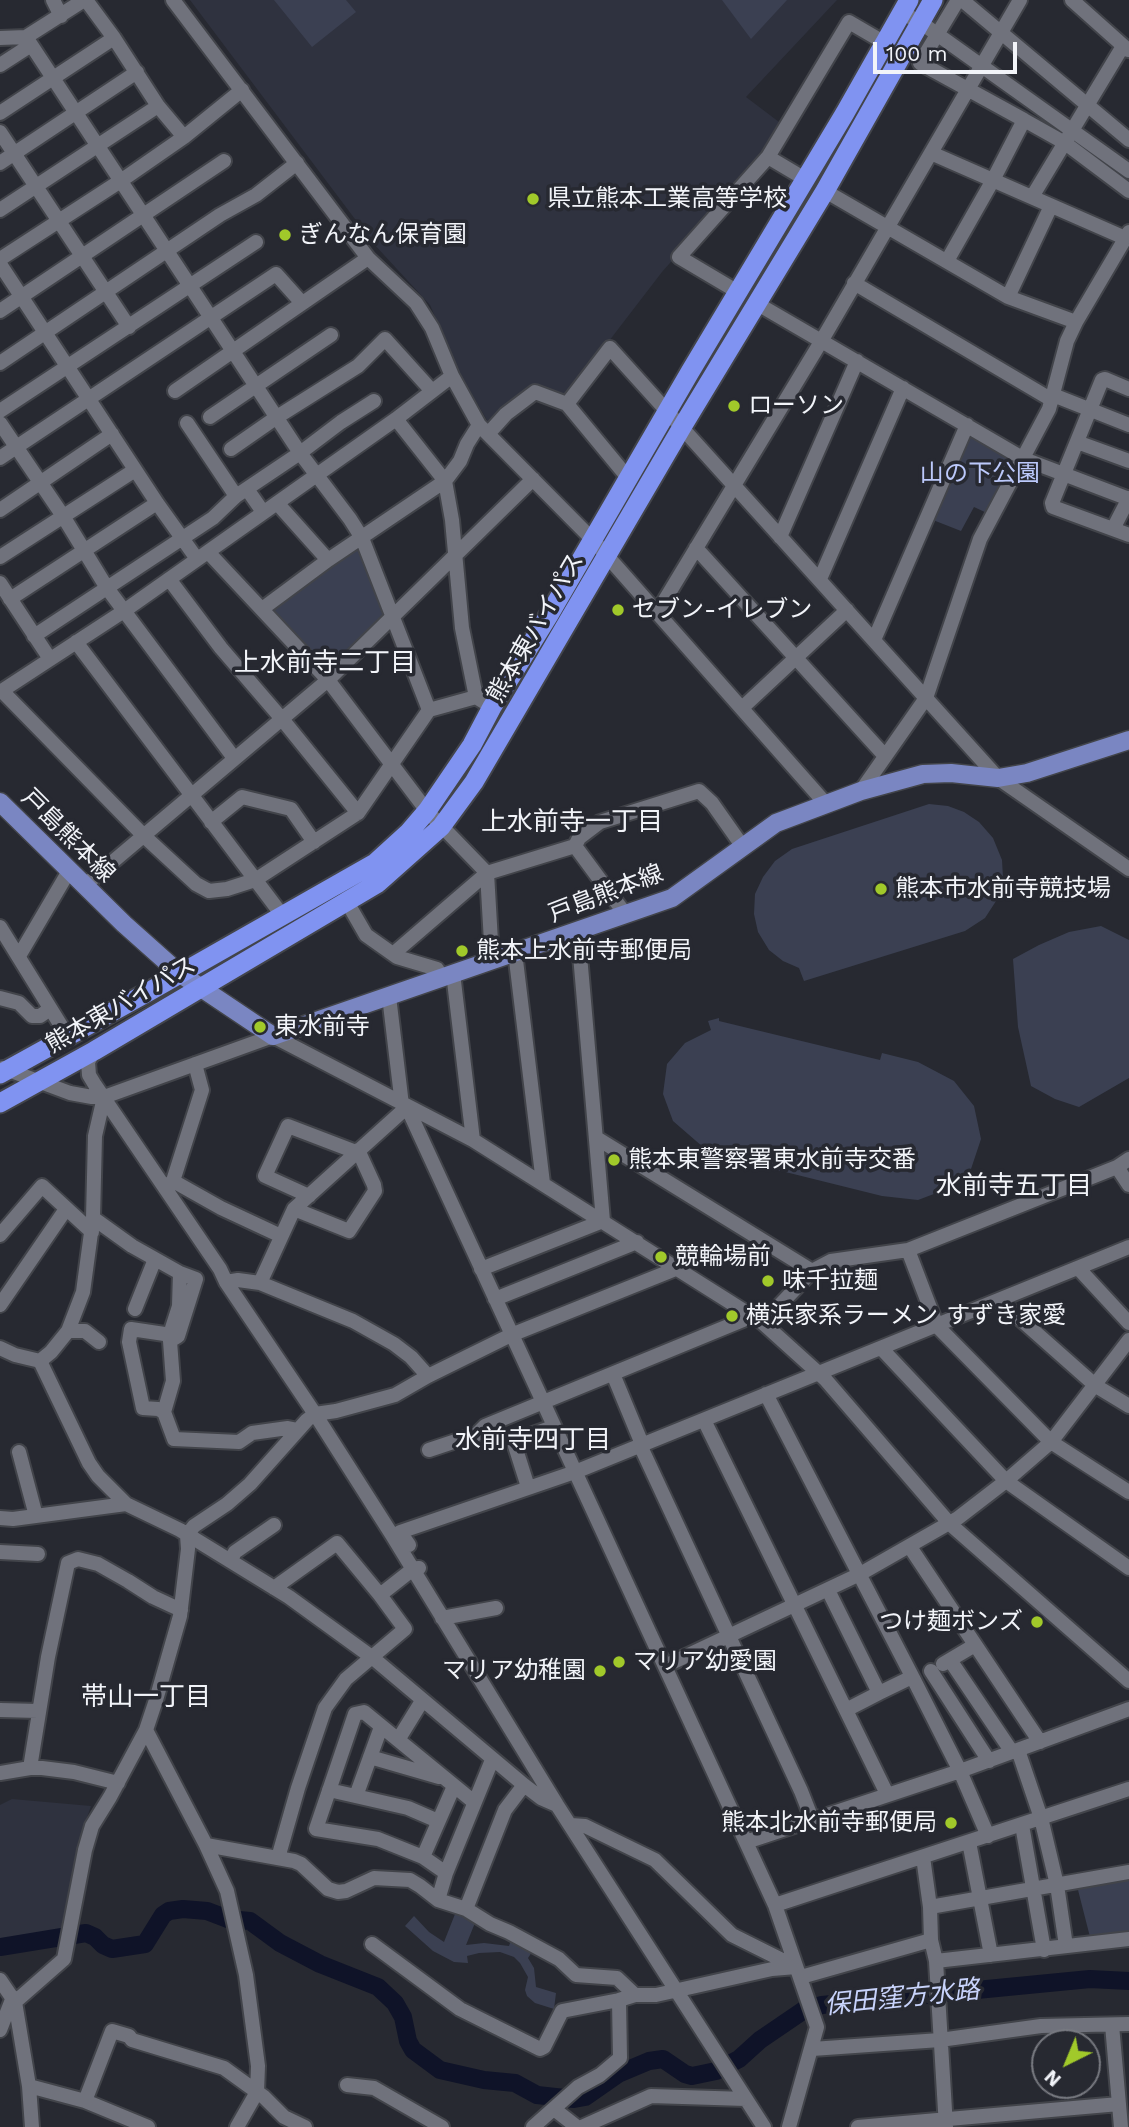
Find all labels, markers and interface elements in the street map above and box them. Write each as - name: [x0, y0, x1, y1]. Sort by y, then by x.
- scale bar: [877, 28, 1020, 72]
- text: 100 m: [886, 41, 948, 66]
- place label: 県立熊本工業高等学校: [547, 185, 787, 213]
- marker: 県立熊本工業高等学校: [525, 191, 541, 207]
- place label: ぎんなん保育園: [299, 221, 467, 249]
- marker: ぎんなん保育園: [277, 227, 293, 243]
- place label: ローソン: [748, 392, 844, 420]
- marker: ローソン: [726, 398, 742, 414]
- park label: 山の下公園: [920, 460, 1040, 488]
- street label: 熊本東バイパス: [482, 548, 590, 708]
- place label: セブン-イレブン: [632, 596, 812, 624]
- marker: セブン-イレブン: [610, 602, 626, 618]
- district label: 上水前寺二丁目: [234, 647, 416, 679]
- street label: 戸島熊本線: [15, 783, 121, 889]
- district label: 上水前寺一丁目: [481, 806, 663, 838]
- street label: 戸島熊本線: [545, 859, 667, 929]
- place label: 熊本市水前寺競技場: [895, 875, 1111, 903]
- marker: 熊本市水前寺競技場: [873, 881, 889, 897]
- place label: 熊本上水前寺郵便局: [476, 937, 692, 965]
- marker: 熊本上水前寺郵便局: [454, 943, 470, 959]
- street label: 熊本東バイパス: [41, 951, 201, 1059]
- place label: 東水前寺: [274, 1013, 370, 1041]
- marker: 東水前寺: [252, 1019, 268, 1035]
- place label: 熊本東警察署東水前寺交番: [628, 1146, 916, 1174]
- marker: 熊本東警察署東水前寺交番: [606, 1152, 622, 1168]
- district label: 水前寺五丁目: [936, 1170, 1092, 1202]
- place label: 競輪場前: [675, 1243, 771, 1271]
- marker: 競輪場前: [653, 1249, 669, 1265]
- place label: 味千拉麺: [782, 1267, 878, 1295]
- marker: 味千拉麺: [760, 1273, 776, 1289]
- place label: 横浜家系ラーメン すずき家愛: [746, 1302, 1066, 1330]
- marker: 横浜家系ラーメン すずき家愛: [724, 1308, 740, 1324]
- district label: 水前寺四丁目: [455, 1424, 611, 1456]
- place label: つけ麺ボンズ: [879, 1608, 1023, 1636]
- marker: つけ麺ボンズ: [1029, 1614, 1045, 1630]
- place label: マリア幼愛園: [633, 1648, 777, 1676]
- marker: マリア幼愛園: [611, 1654, 627, 1670]
- place label: マリア幼稚園: [442, 1657, 586, 1685]
- marker: マリア幼稚園: [592, 1663, 608, 1679]
- district label: 帯山一丁目: [81, 1681, 211, 1713]
- place label: 熊本北水前寺郵便局: [721, 1809, 937, 1837]
- marker: 熊本北水前寺郵便局: [943, 1815, 959, 1831]
- water label: 保田窪方水路: [823, 1974, 981, 2022]
- north arrow: [1031, 2029, 1101, 2099]
- text: N: [1040, 2065, 1066, 2091]

